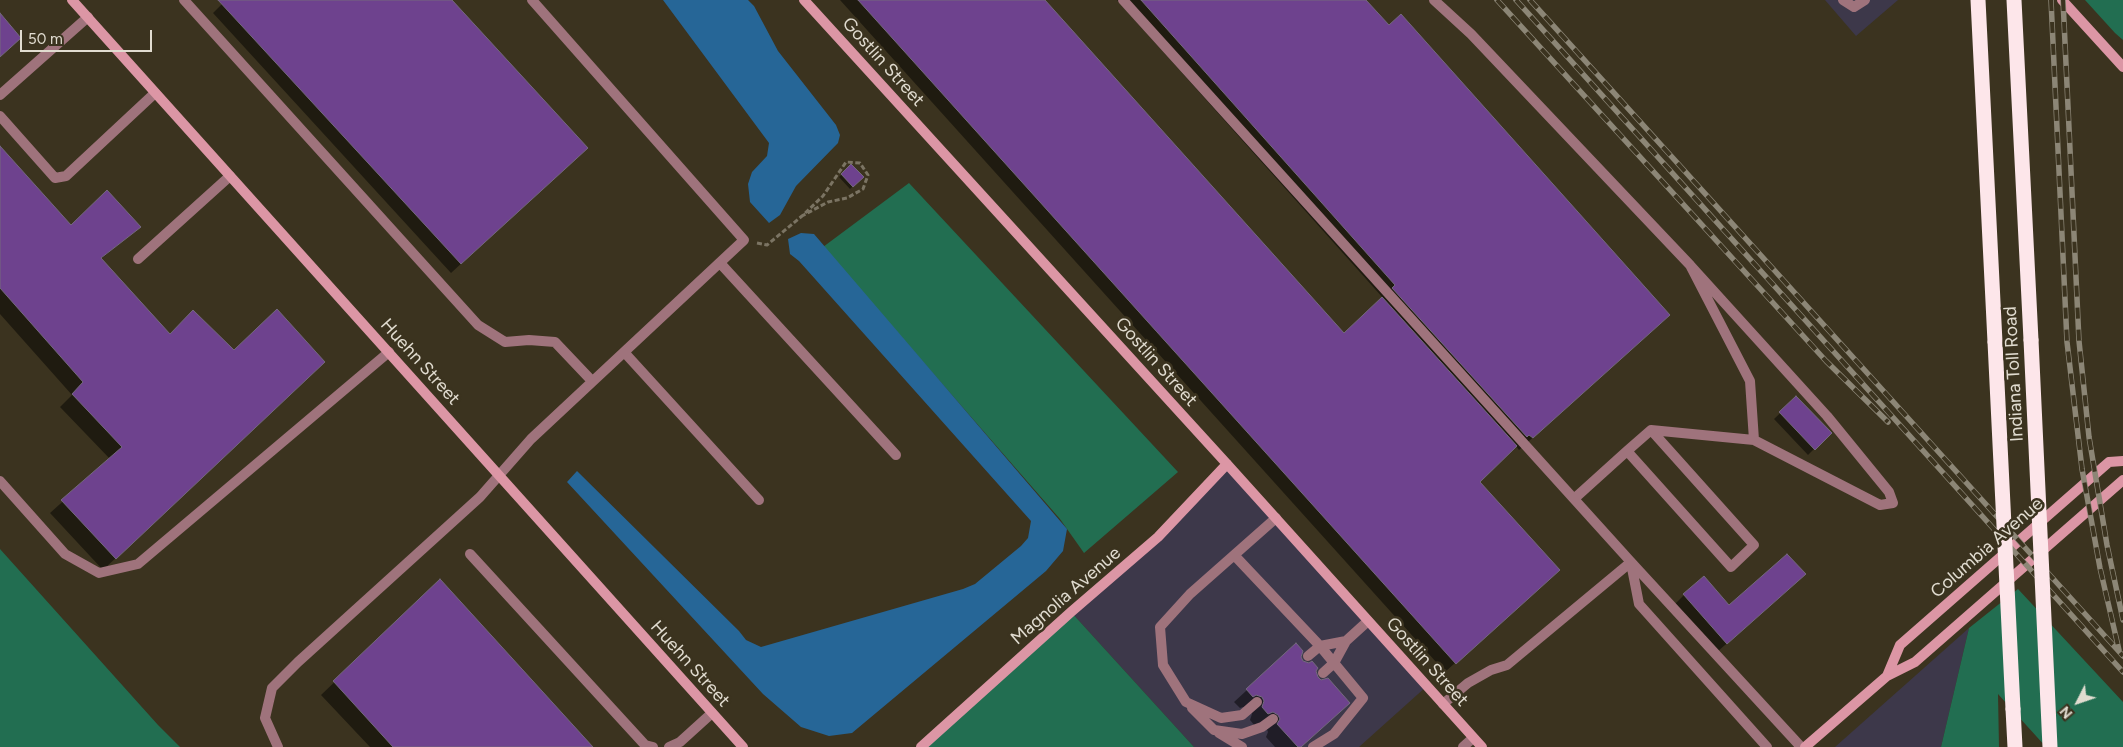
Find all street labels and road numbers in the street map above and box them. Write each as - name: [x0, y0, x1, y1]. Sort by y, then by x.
- street label: Gostlin Street: [837, 13, 929, 111]
- street label: Indiana Toll Road: [2000, 306, 2028, 442]
- street label: Gostlin Street: [1110, 313, 1202, 411]
- street label: Huehn Street: [376, 315, 464, 409]
- street label: Columbia Avenue: [1926, 493, 2048, 603]
- street label: Magnolia Avenue: [1007, 543, 1125, 649]
- street label: Gostlin Street: [1381, 613, 1473, 711]
- street label: Huehn Street: [646, 617, 734, 711]

